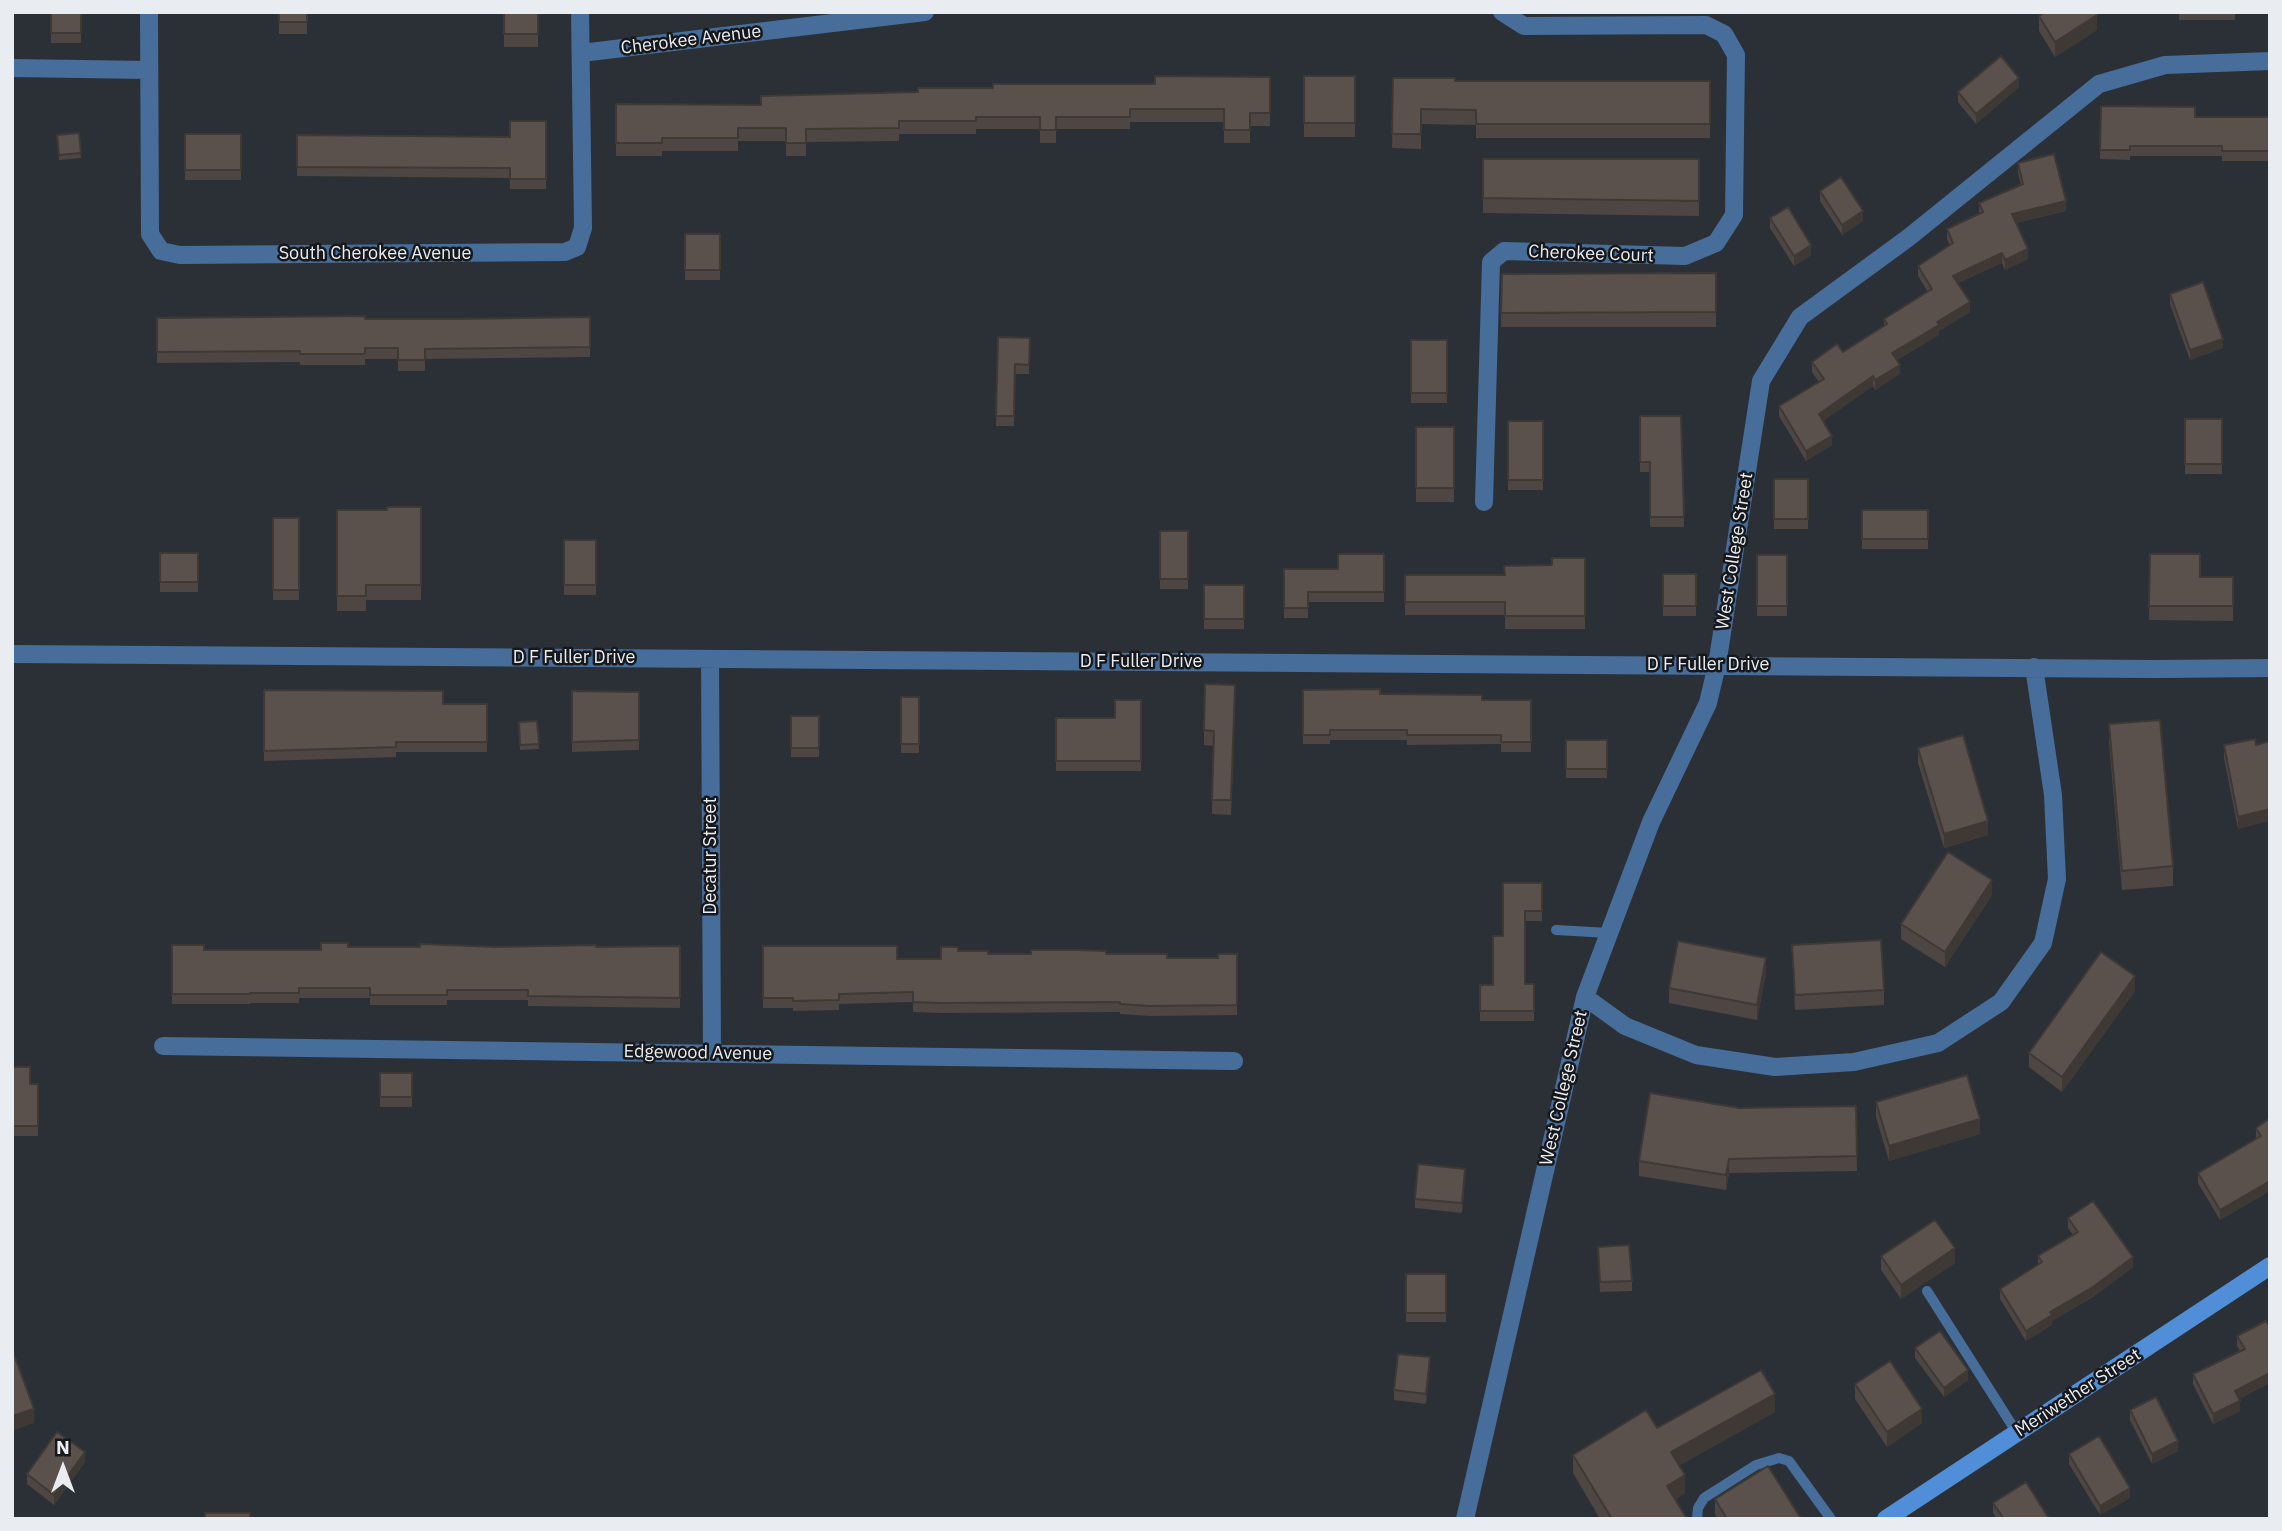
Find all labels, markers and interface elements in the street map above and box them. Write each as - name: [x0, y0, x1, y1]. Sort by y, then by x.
- street label: Cherokee Avenue: [620, 21, 762, 59]
- street label: Cherokee Court: [1528, 241, 1654, 267]
- street label: South Cherokee Avenue: [279, 243, 471, 265]
- street label: West College Street: [1712, 471, 1758, 631]
- street label: D F Fuller Drive: [513, 647, 635, 669]
- street label: D F Fuller Drive: [1080, 651, 1202, 673]
- street label: D F Fuller Drive: [1647, 654, 1769, 676]
- street label: Decatur Street: [700, 797, 722, 915]
- street label: West College Street: [1536, 1008, 1592, 1168]
- street label: Edgewood Avenue: [624, 1041, 772, 1065]
- street label: Meriwether Street: [2011, 1344, 2145, 1442]
- north arrow: [28, 1433, 98, 1503]
- text: N: [56, 1435, 70, 1459]

